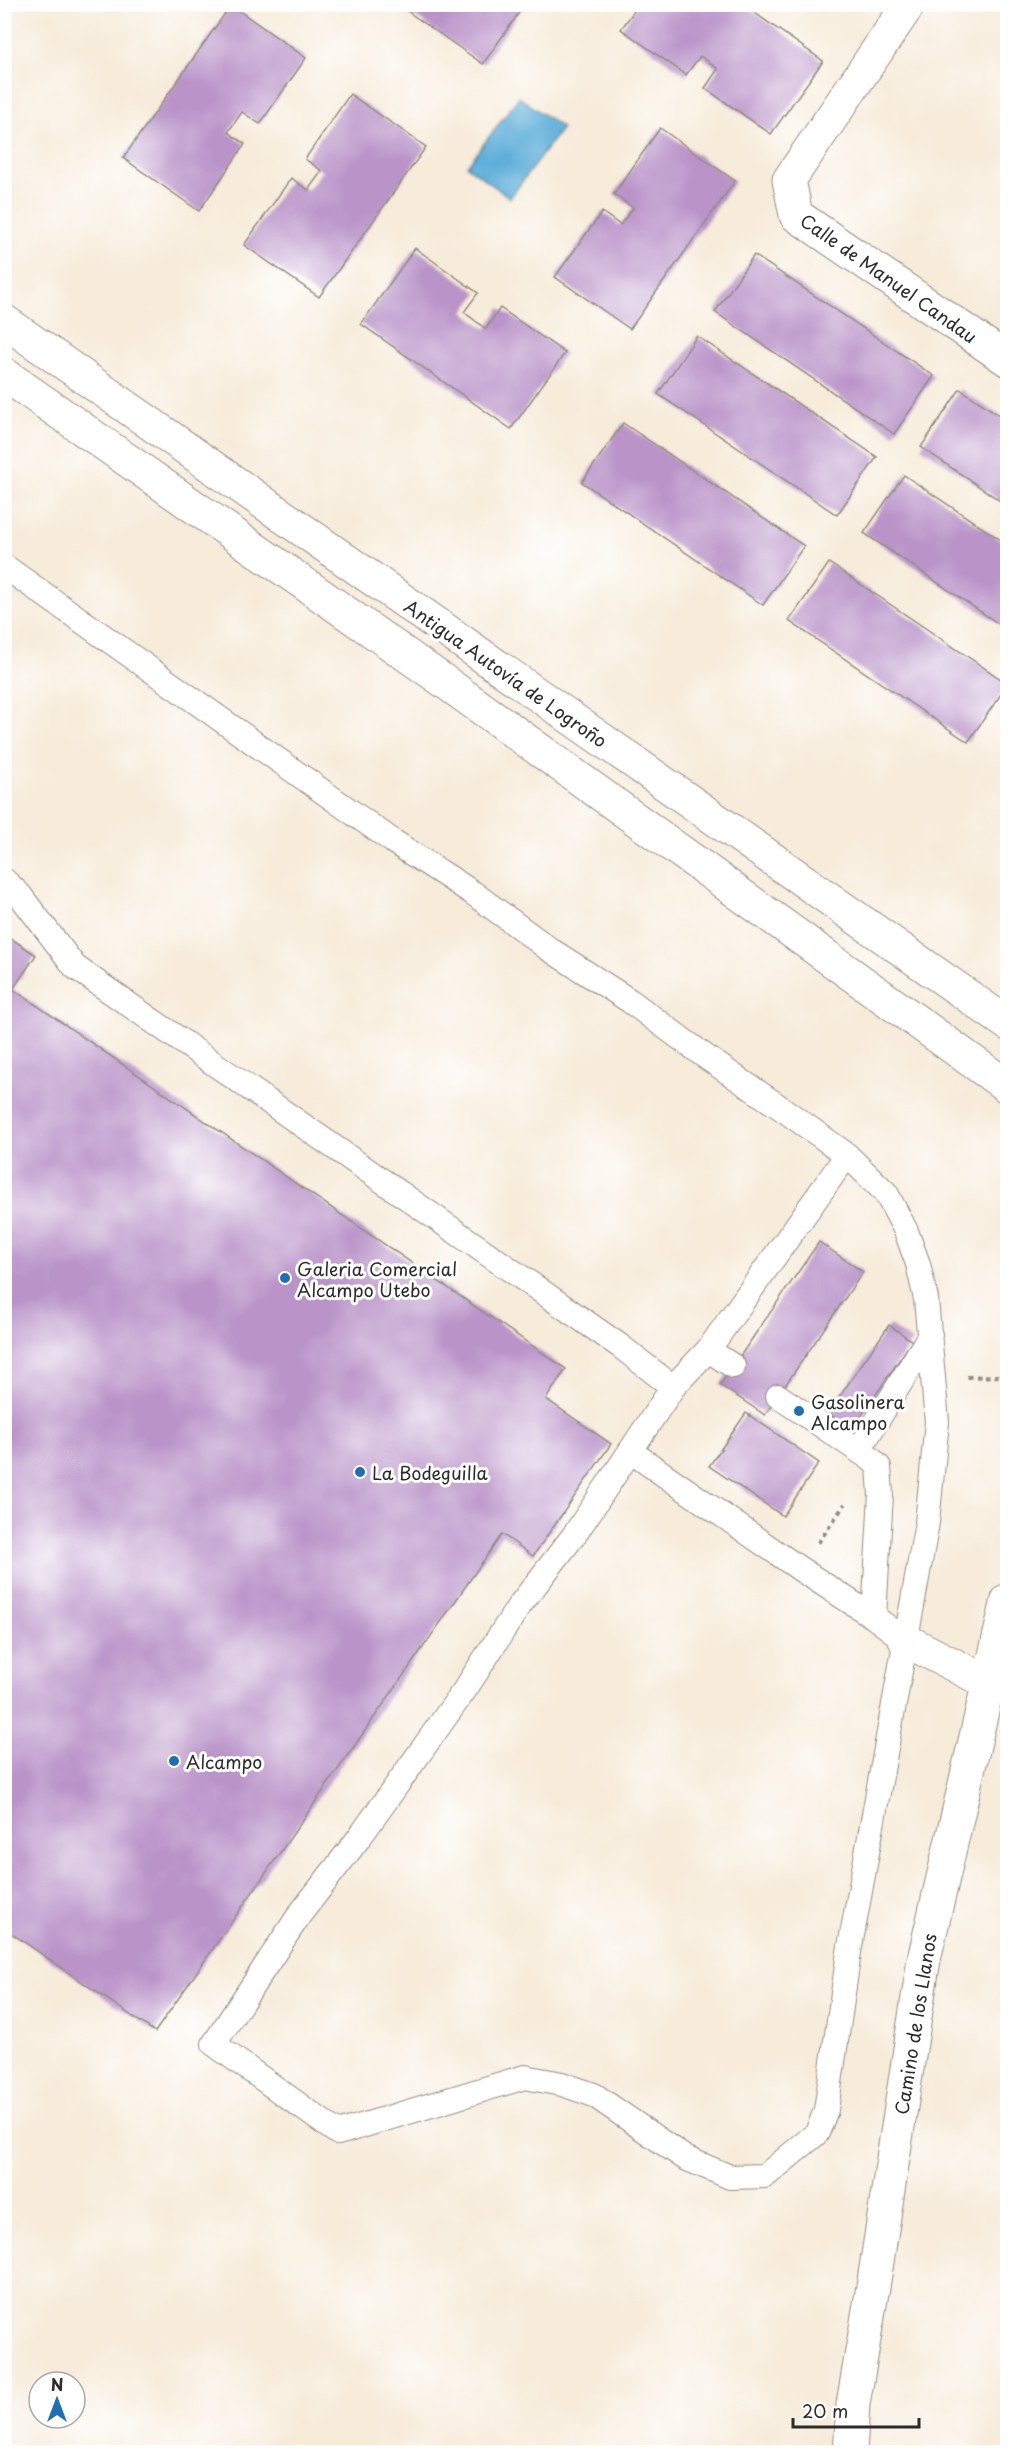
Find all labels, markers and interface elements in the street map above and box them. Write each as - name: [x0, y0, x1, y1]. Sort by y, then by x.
- street label: Calle de Manuel Candau: [795, 207, 983, 349]
- street label: Antigua Autovía de Logroño: [399, 592, 613, 754]
- place label: Galeria Comercial Alcampo Utebo: [297, 1255, 457, 1303]
- marker: Galeria Comercial Alcampo Utebo: [278, 1271, 292, 1285]
- place label: Gasolinera Alcampo: [811, 1388, 905, 1436]
- marker: Gasolinera Alcampo: [792, 1404, 806, 1418]
- place label: La Bodeguilla: [372, 1459, 489, 1486]
- marker: La Bodeguilla: [353, 1465, 367, 1479]
- place label: Alcampo: [186, 1748, 262, 1775]
- marker: Alcampo: [167, 1754, 181, 1768]
- street label: Camino de los Llanos: [887, 1931, 943, 2117]
- north arrow: [27, 2370, 87, 2430]
- text: N: [51, 2372, 63, 2396]
- scale bar: [793, 2391, 919, 2429]
- text: 20 m: [802, 2397, 848, 2424]

